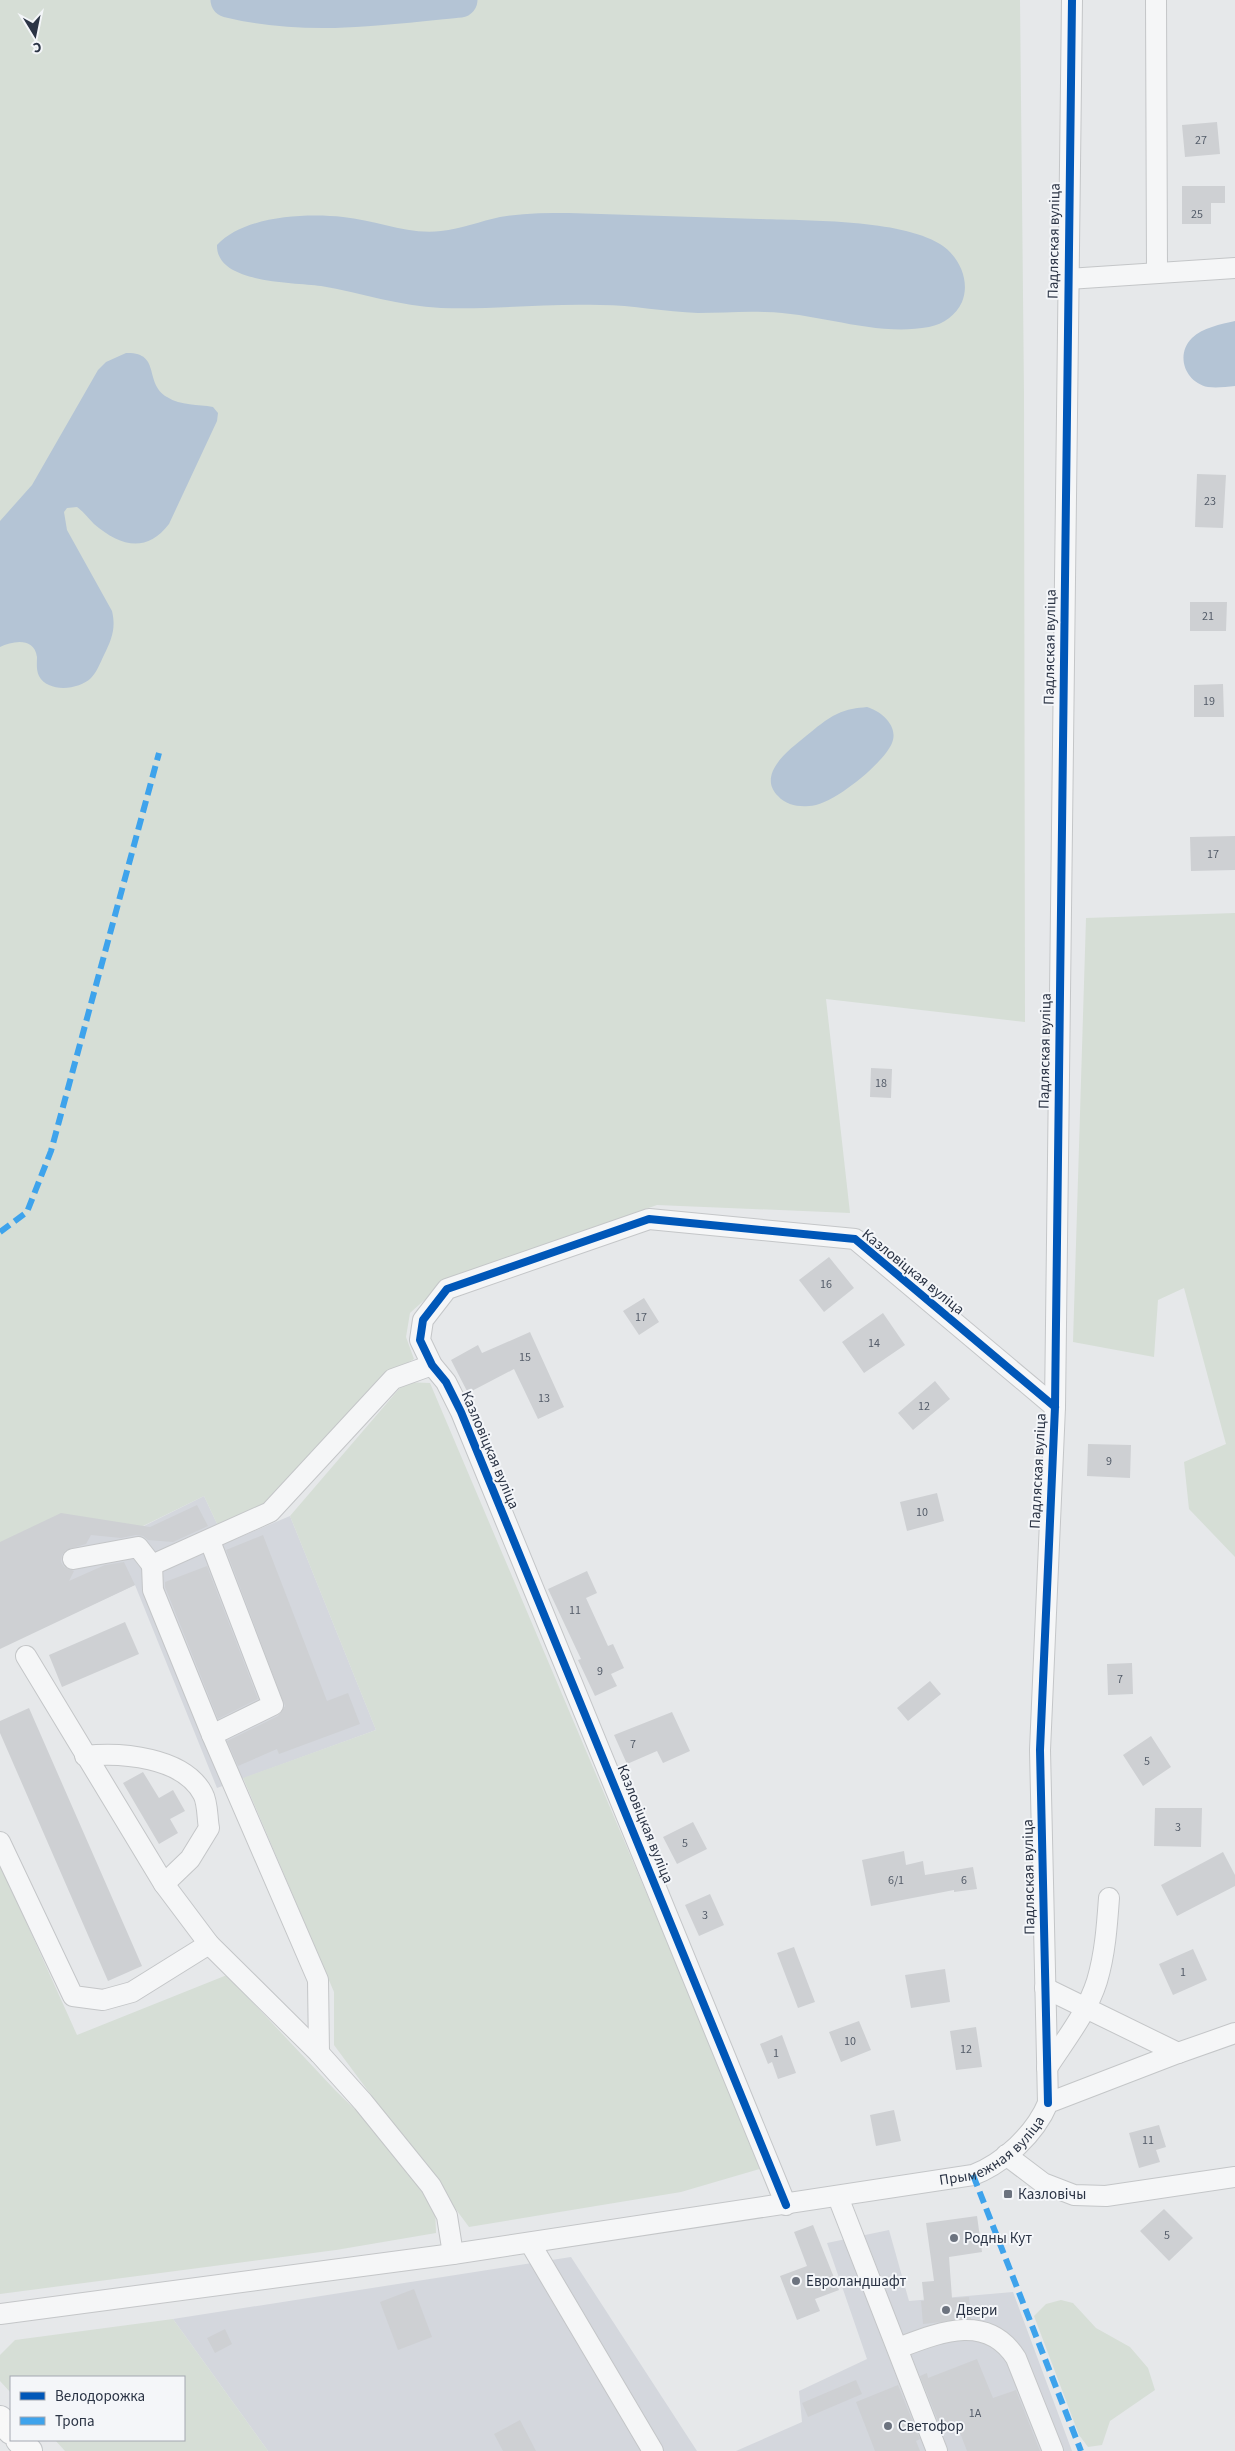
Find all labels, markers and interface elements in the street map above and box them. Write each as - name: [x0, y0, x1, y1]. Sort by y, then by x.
- north arrow: [10, 10, 60, 60]
- text: С: [31, 36, 43, 57]
- house number: 27: [1195, 132, 1207, 149]
- street label: Падляская вуліца: [1042, 183, 1066, 299]
- house number: 25: [1191, 206, 1203, 223]
- house number: 23: [1204, 493, 1216, 510]
- street label: Падляская вуліца: [1038, 589, 1062, 705]
- house number: 21: [1202, 608, 1214, 625]
- house number: 19: [1203, 693, 1215, 710]
- house number: 17: [1207, 846, 1219, 863]
- street label: Падляская вуліца: [1033, 993, 1057, 1109]
- house number: 18: [875, 1075, 887, 1092]
- street label: Казловіцкая вуліца: [857, 1224, 969, 1320]
- house number: 16: [820, 1276, 832, 1293]
- house number: 17: [635, 1309, 647, 1326]
- house number: 14: [868, 1335, 880, 1352]
- house number: 15: [519, 1349, 531, 1366]
- street label: Казловіцкая вуліца: [456, 1388, 524, 1512]
- house number: 13: [538, 1390, 550, 1407]
- house number: 12: [918, 1398, 930, 1415]
- street label: Падляская вуліца: [1024, 1413, 1052, 1529]
- house number: 9: [1106, 1453, 1112, 1470]
- house number: 10: [916, 1504, 928, 1521]
- house number: 11: [569, 1602, 581, 1619]
- house number: 9: [597, 1663, 603, 1680]
- house number: 7: [1117, 1671, 1123, 1688]
- house number: 7: [630, 1736, 636, 1753]
- house number: 5: [1144, 1753, 1150, 1770]
- street label: Казловіцкая вуліца: [612, 1761, 678, 1887]
- street label: Падляская вуліца: [1017, 1819, 1041, 1935]
- house number: 3: [1175, 1819, 1181, 1836]
- house number: 5: [682, 1835, 688, 1852]
- house number: 6/1: [888, 1872, 904, 1889]
- house number: 6: [961, 1872, 967, 1889]
- house number: 3: [702, 1907, 708, 1924]
- house number: 1: [1180, 1964, 1186, 1981]
- house number: 10: [844, 2033, 856, 2050]
- house number: 12: [960, 2041, 972, 2058]
- house number: 1: [773, 2045, 779, 2062]
- street label: Прымежная вуліца: [938, 2112, 1049, 2190]
- house number: 11: [1142, 2132, 1154, 2149]
- place label: Казловічы: [1018, 2184, 1086, 2205]
- marker: Казловічы: [1002, 2188, 1014, 2200]
- house number: 5: [1164, 2227, 1170, 2244]
- place label: Родны Кут: [964, 2228, 1032, 2249]
- marker: Родны Кут: [948, 2232, 960, 2244]
- place label: Евроландшафт: [806, 2271, 906, 2292]
- marker: Евроландшафт: [790, 2275, 802, 2287]
- place label: Двери: [956, 2300, 998, 2321]
- marker: Двери: [940, 2304, 952, 2316]
- legend: [10, 2376, 185, 2441]
- text: Велодорожка: [55, 2386, 145, 2407]
- house number: 1А: [969, 2405, 982, 2422]
- text: Тропа: [55, 2411, 95, 2432]
- place label: Светофор: [898, 2416, 964, 2437]
- marker: Светофор: [882, 2420, 894, 2432]

